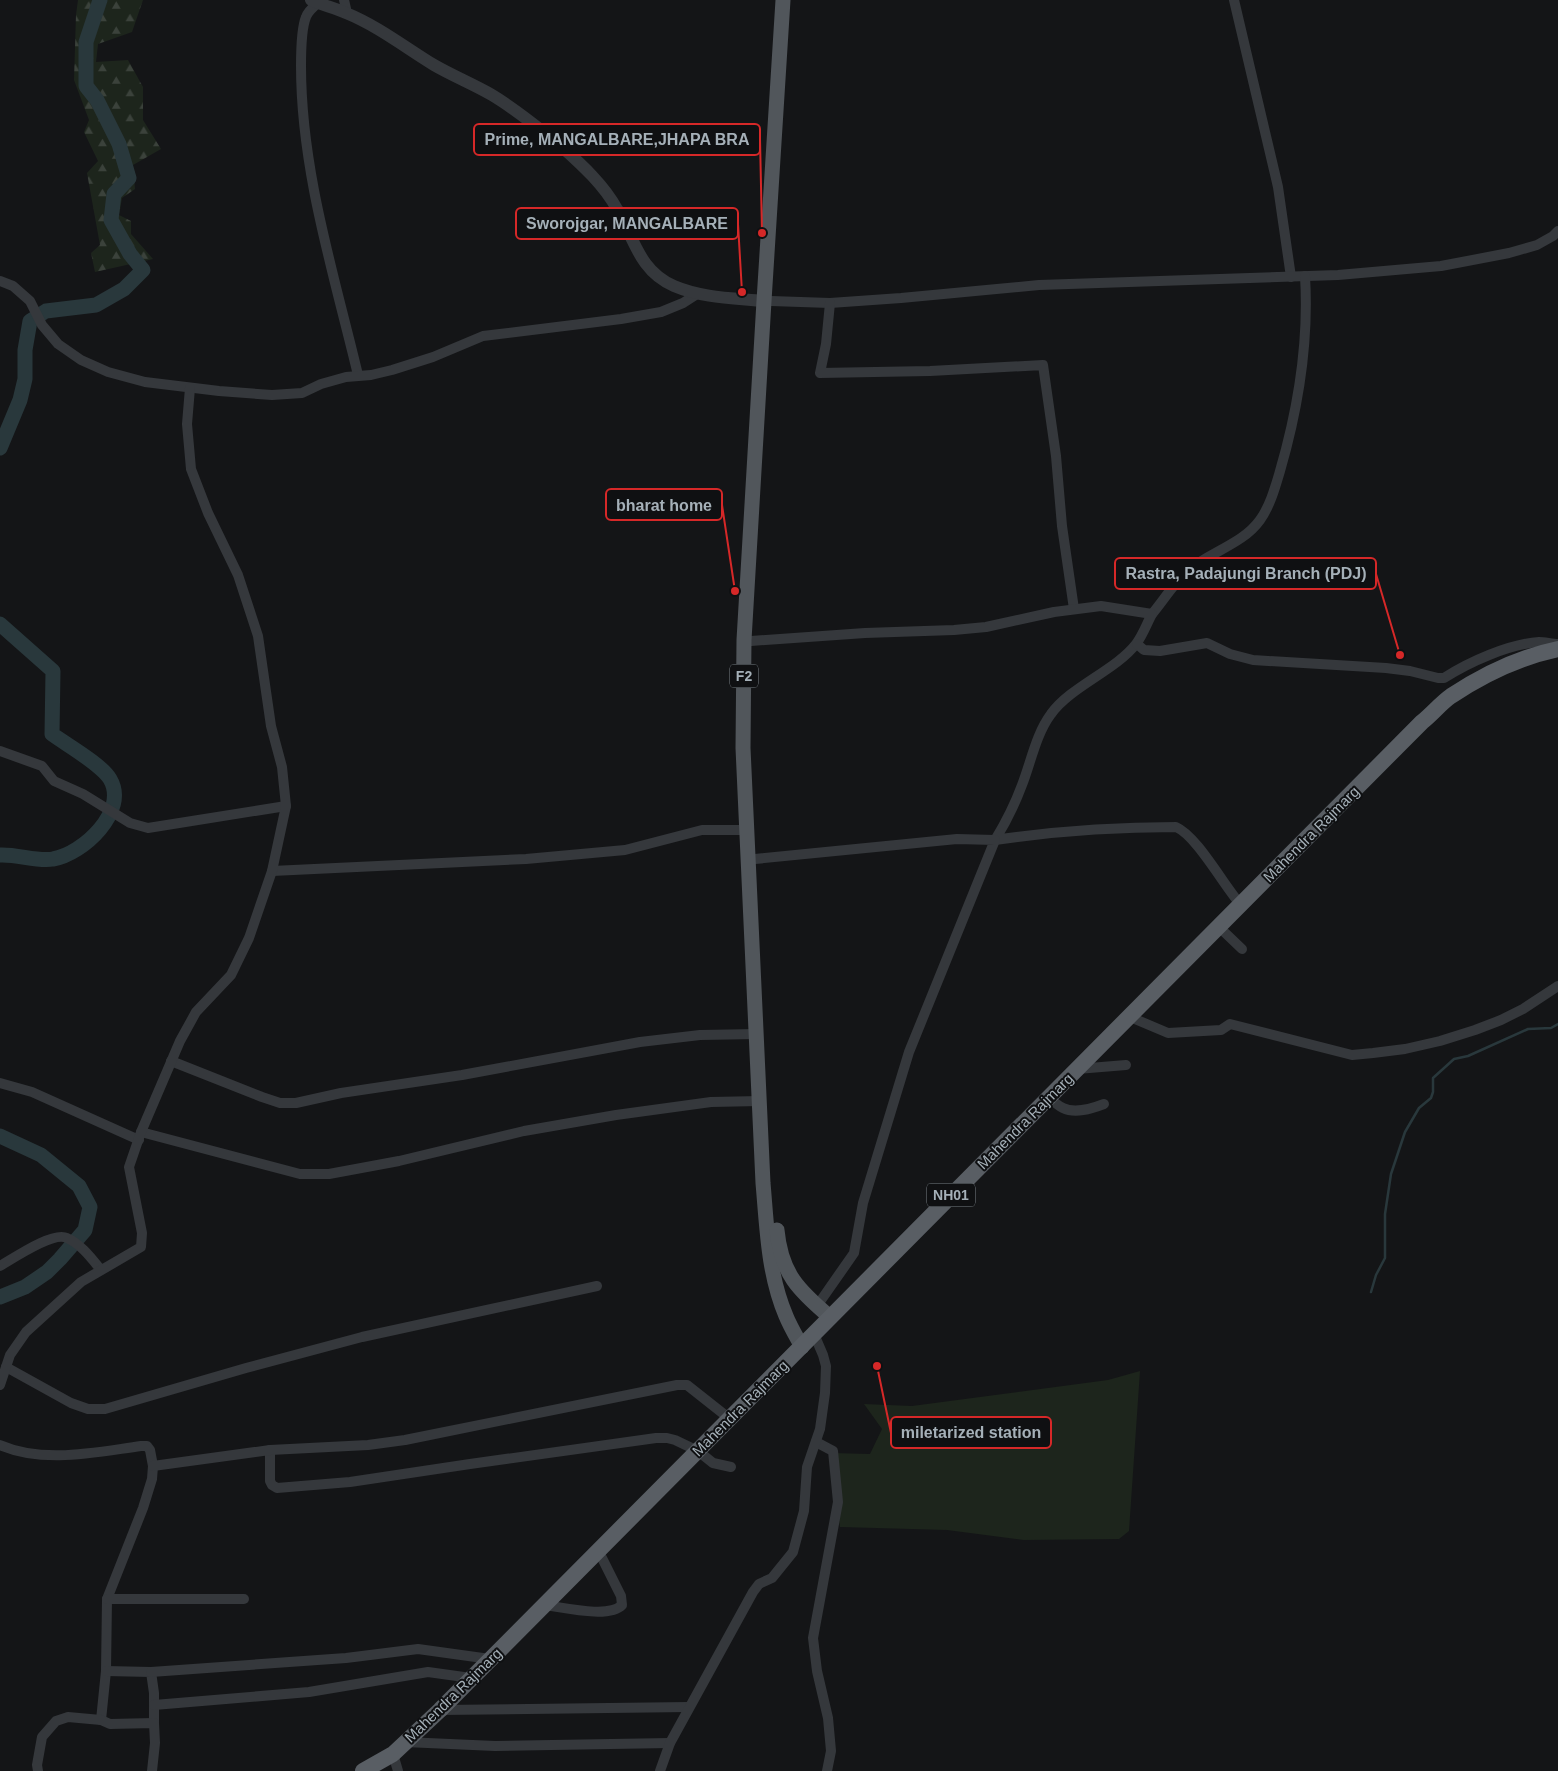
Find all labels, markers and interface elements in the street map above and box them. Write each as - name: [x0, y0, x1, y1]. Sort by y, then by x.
- callout: Prime, MANGALBARE,JHAPA BRA: [474, 124, 760, 155]
- text: Prime, MANGALBARE,JHAPA BRA: [485, 131, 750, 148]
- callout: Sworojgar, MANGALBARE: [516, 208, 738, 239]
- text: Sworojgar, MANGALBARE: [526, 215, 728, 232]
- callout: bharat home: [606, 489, 722, 520]
- text: bharat home: [616, 497, 712, 514]
- callout: Rastra, Padajungi Branch (PDJ): [1115, 558, 1376, 589]
- text: Rastra, Padajungi Branch (PDJ): [1126, 565, 1366, 582]
- road number: F2: [730, 664, 758, 688]
- street label: Mahendra Rajmarg: [1260, 783, 1362, 885]
- street label: Mahendra Rajmarg: [974, 1070, 1076, 1172]
- road number: NH01: [927, 1184, 975, 1206]
- street label: Mahendra Rajmarg: [689, 1357, 791, 1459]
- callout: miletarized station: [891, 1417, 1051, 1448]
- text: miletarized station: [901, 1424, 1041, 1441]
- street label: Mahendra Rajmarg: [401, 1644, 505, 1746]

